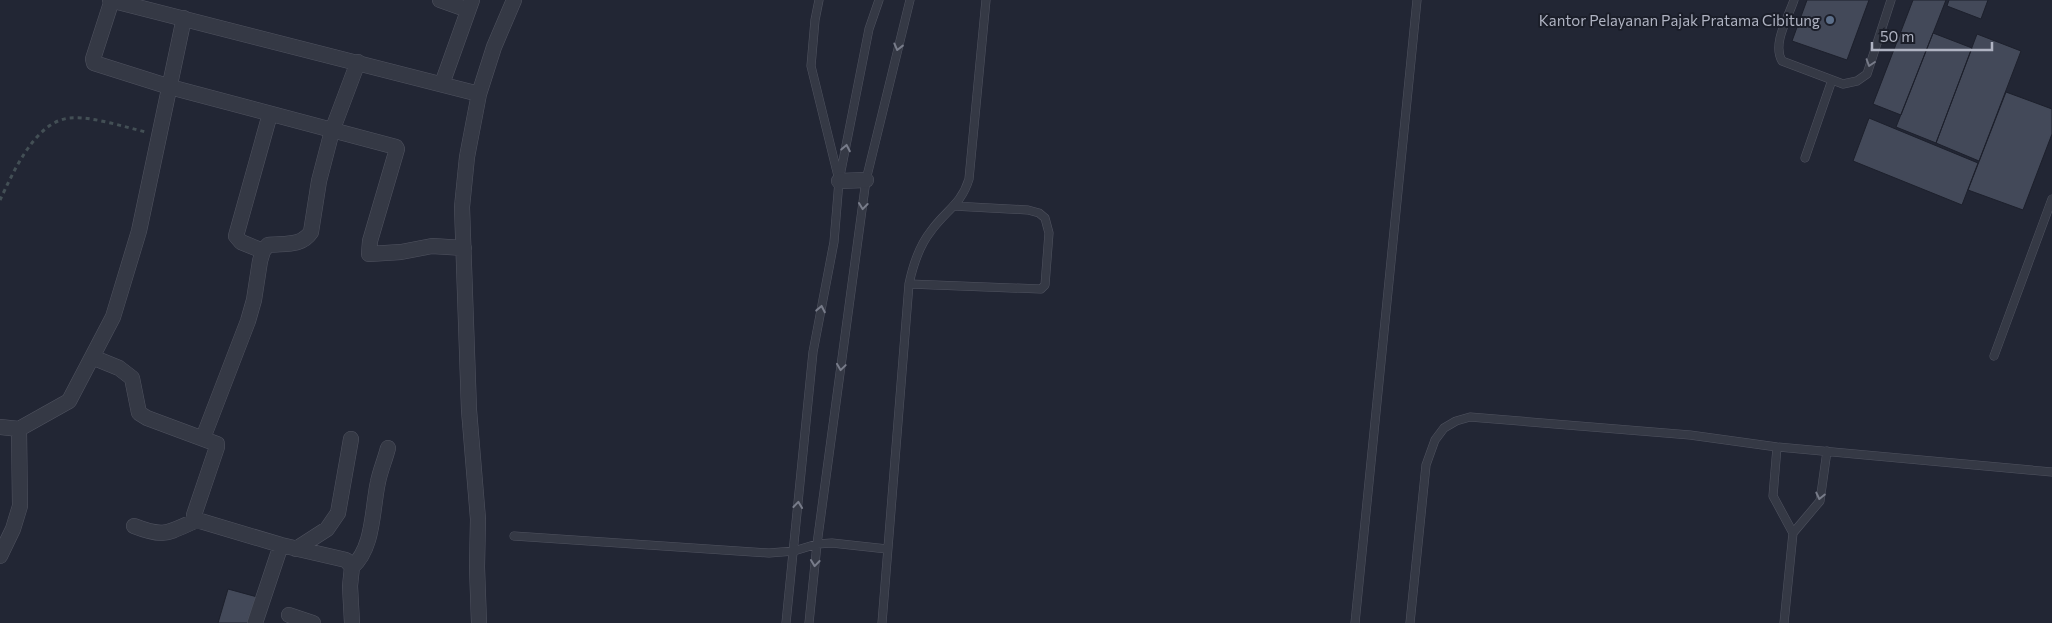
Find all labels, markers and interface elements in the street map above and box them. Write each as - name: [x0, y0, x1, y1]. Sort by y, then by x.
- place label: Kantor Pelayanan Pajak Pratama Cibitung: [1539, 11, 1820, 29]
- marker: Kantor Pelayanan Pajak Pratama Cibitung: [1824, 14, 1836, 26]
- scale bar: [1872, 20, 1992, 52]
- text: 50 m: [1880, 27, 1914, 45]
- one-way arrow: [894, 43, 904, 51]
- one-way arrow: [1866, 58, 1876, 67]
- one-way arrow: [840, 144, 850, 153]
- one-way arrow: [858, 202, 869, 210]
- one-way arrow: [816, 304, 826, 313]
- one-way arrow: [836, 363, 847, 371]
- one-way arrow: [1815, 492, 1826, 501]
- one-way arrow: [792, 501, 803, 509]
- one-way arrow: [810, 559, 821, 567]

